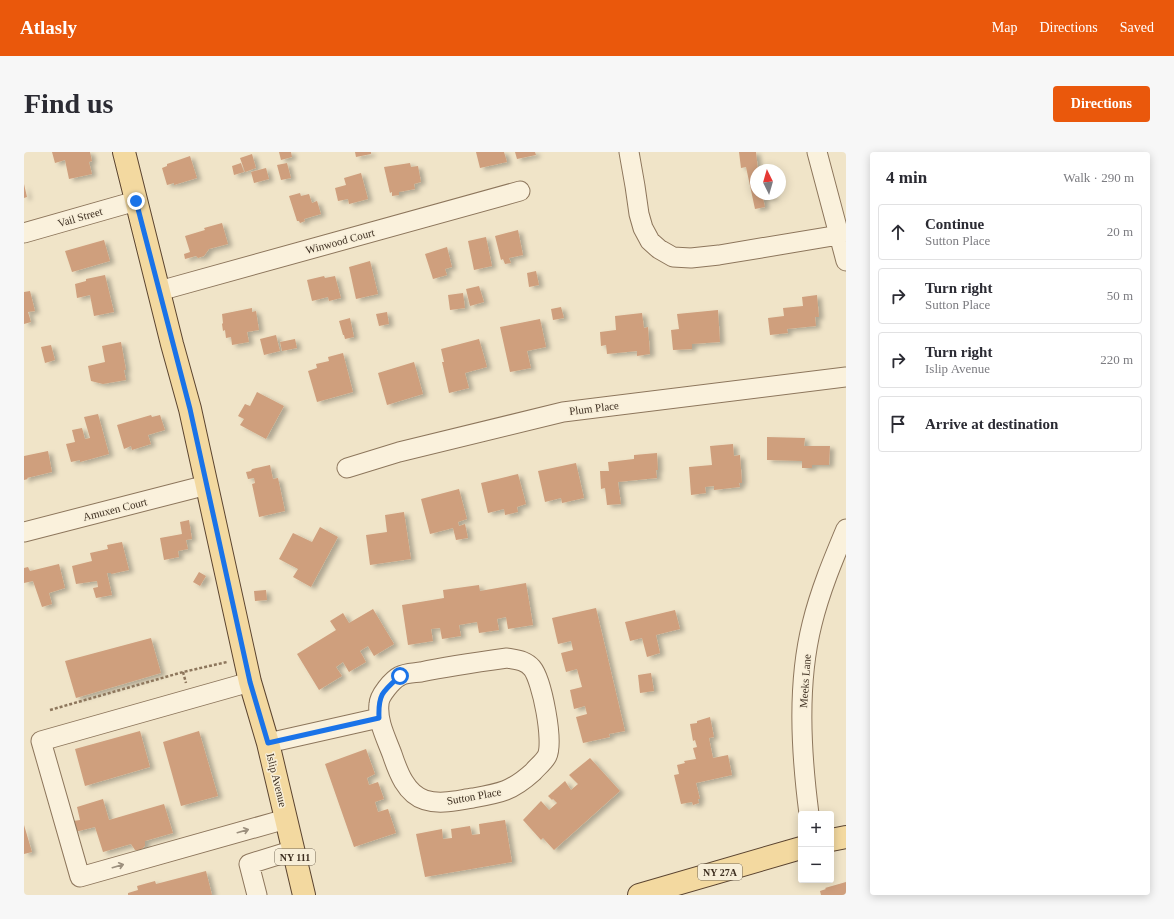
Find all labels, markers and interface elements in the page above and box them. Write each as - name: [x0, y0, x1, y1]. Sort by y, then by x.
- text: Atlasly: [20, 17, 77, 38]
- text: Map: [992, 20, 1017, 35]
- text: Directions: [1039, 20, 1098, 35]
- text: Saved: [1120, 20, 1154, 35]
- button: Directions: [1053, 86, 1150, 122]
- text: Find us: [24, 88, 114, 119]
- north arrow: [750, 164, 786, 200]
- text: 4 min: [886, 168, 927, 187]
- text: Walk · 290 m: [1063, 170, 1134, 185]
- route end: [127, 192, 145, 210]
- street label: Vail Street: [56, 205, 104, 229]
- text: Continue: [925, 216, 984, 232]
- icon: ahead: [887, 221, 909, 243]
- text: 20 m: [1107, 224, 1133, 239]
- street label: Winwood Court: [304, 226, 376, 256]
- text: Sutton Place: [925, 233, 990, 248]
- text: Turn right: [925, 280, 992, 296]
- icon: right: [887, 285, 909, 307]
- text: 50 m: [1107, 288, 1133, 303]
- text: Sutton Place: [925, 297, 990, 312]
- text: Turn right: [925, 344, 992, 360]
- icon: right: [887, 349, 909, 371]
- text: 220 m: [1100, 352, 1133, 367]
- text: Islip Avenue: [925, 361, 990, 376]
- street label: Plum Place: [569, 399, 620, 417]
- icon: arrive: [887, 413, 909, 435]
- text: Arrive at destination: [925, 416, 1058, 432]
- street label: Amuxen Court: [82, 495, 148, 523]
- street label: Meeks Lane: [797, 654, 813, 708]
- route start: [391, 667, 409, 685]
- street label: Islip Avenue: [265, 752, 290, 808]
- street label: Sutton Place: [446, 785, 502, 807]
- map controls: [798, 811, 834, 883]
- button: +: [798, 811, 834, 847]
- one-way arrow: [236, 827, 249, 834]
- button: −: [798, 847, 834, 883]
- road number: NY 111: [275, 849, 315, 865]
- one-way arrow: [111, 862, 124, 869]
- road number: NY 27A: [698, 864, 742, 880]

